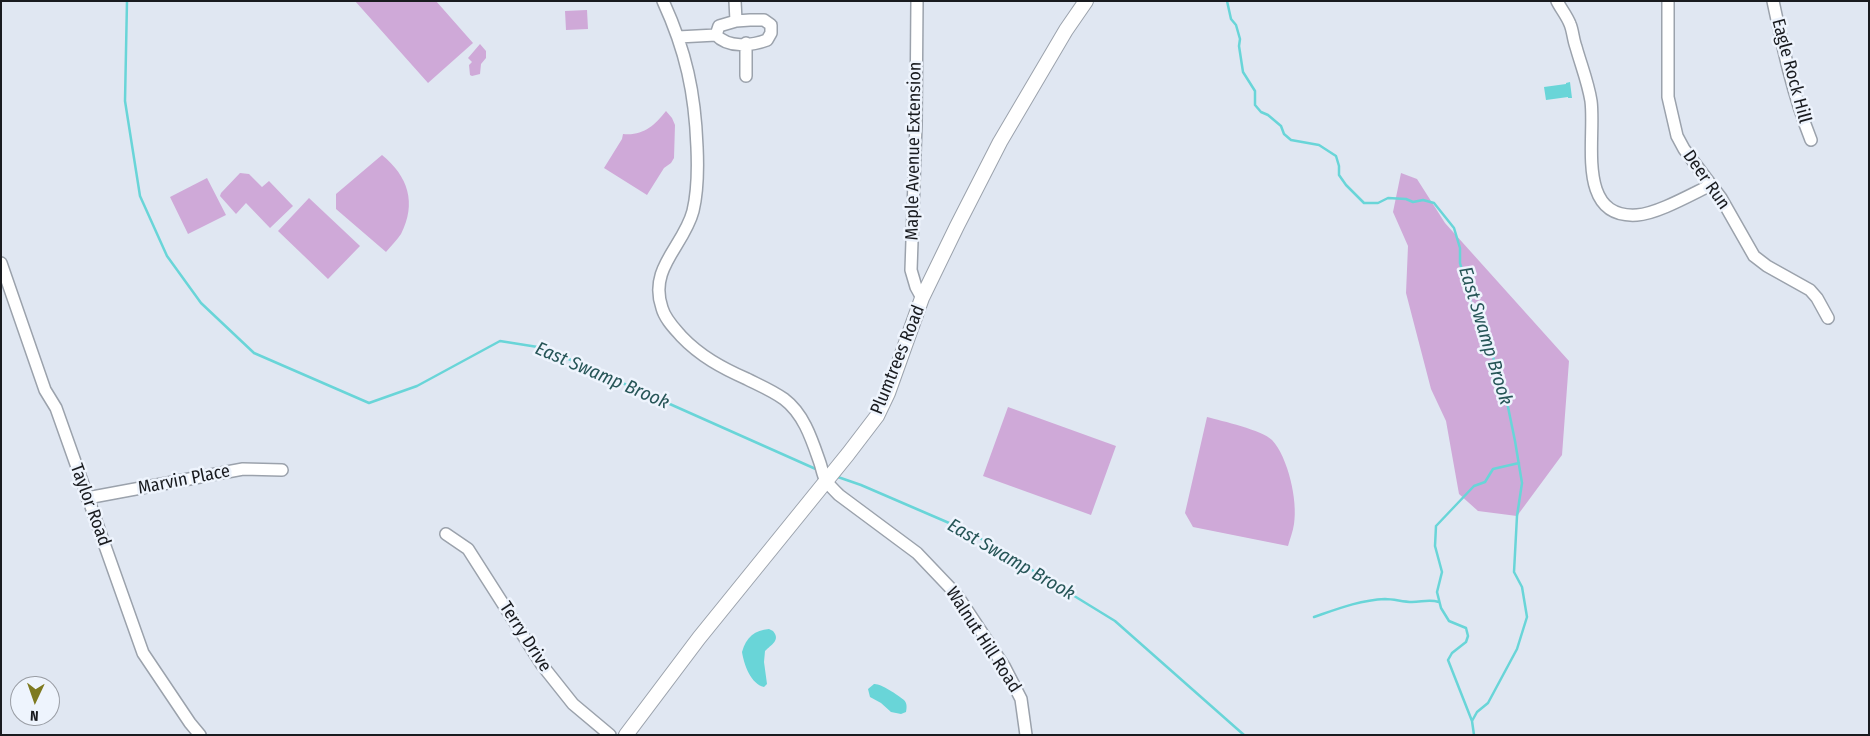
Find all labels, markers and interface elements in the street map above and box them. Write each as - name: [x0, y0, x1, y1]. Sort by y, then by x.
- street label: Eagle Rock Hill: [1767, 16, 1815, 126]
- street label: Maple Avenue Extension: [902, 61, 926, 241]
- street label: Deer Run: [1678, 146, 1734, 214]
- water label: East Swamp Brook: [1453, 264, 1517, 408]
- street label: Plumtrees Road: [866, 302, 930, 418]
- water label: East Swamp Brook: [532, 338, 672, 414]
- street label: Taylor Road: [65, 461, 115, 549]
- street label: Marvin Place: [136, 461, 232, 499]
- water label: East Swamp Brook: [943, 514, 1079, 606]
- street label: Walnut Hill Road: [941, 583, 1025, 697]
- street label: Terry Drive: [494, 598, 556, 676]
- north arrow: [10, 676, 60, 726]
- text: N: [30, 707, 39, 724]

